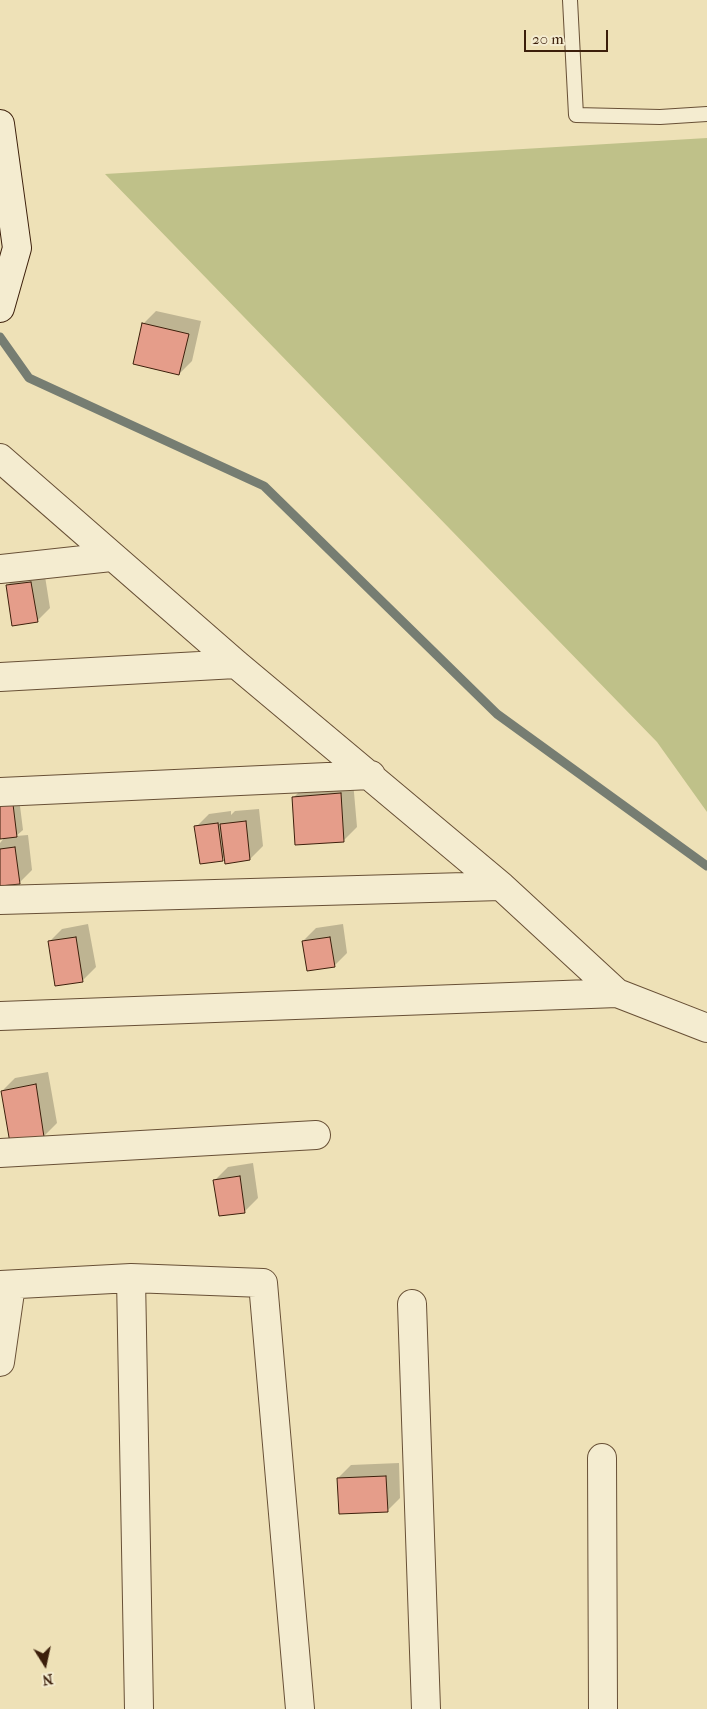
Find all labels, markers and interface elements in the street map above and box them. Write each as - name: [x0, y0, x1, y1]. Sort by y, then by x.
- scale bar: [527, 20, 611, 52]
- text: 20 m: [532, 30, 564, 48]
- north arrow: [20, 1639, 70, 1689]
- text: N: [41, 1670, 54, 1689]

